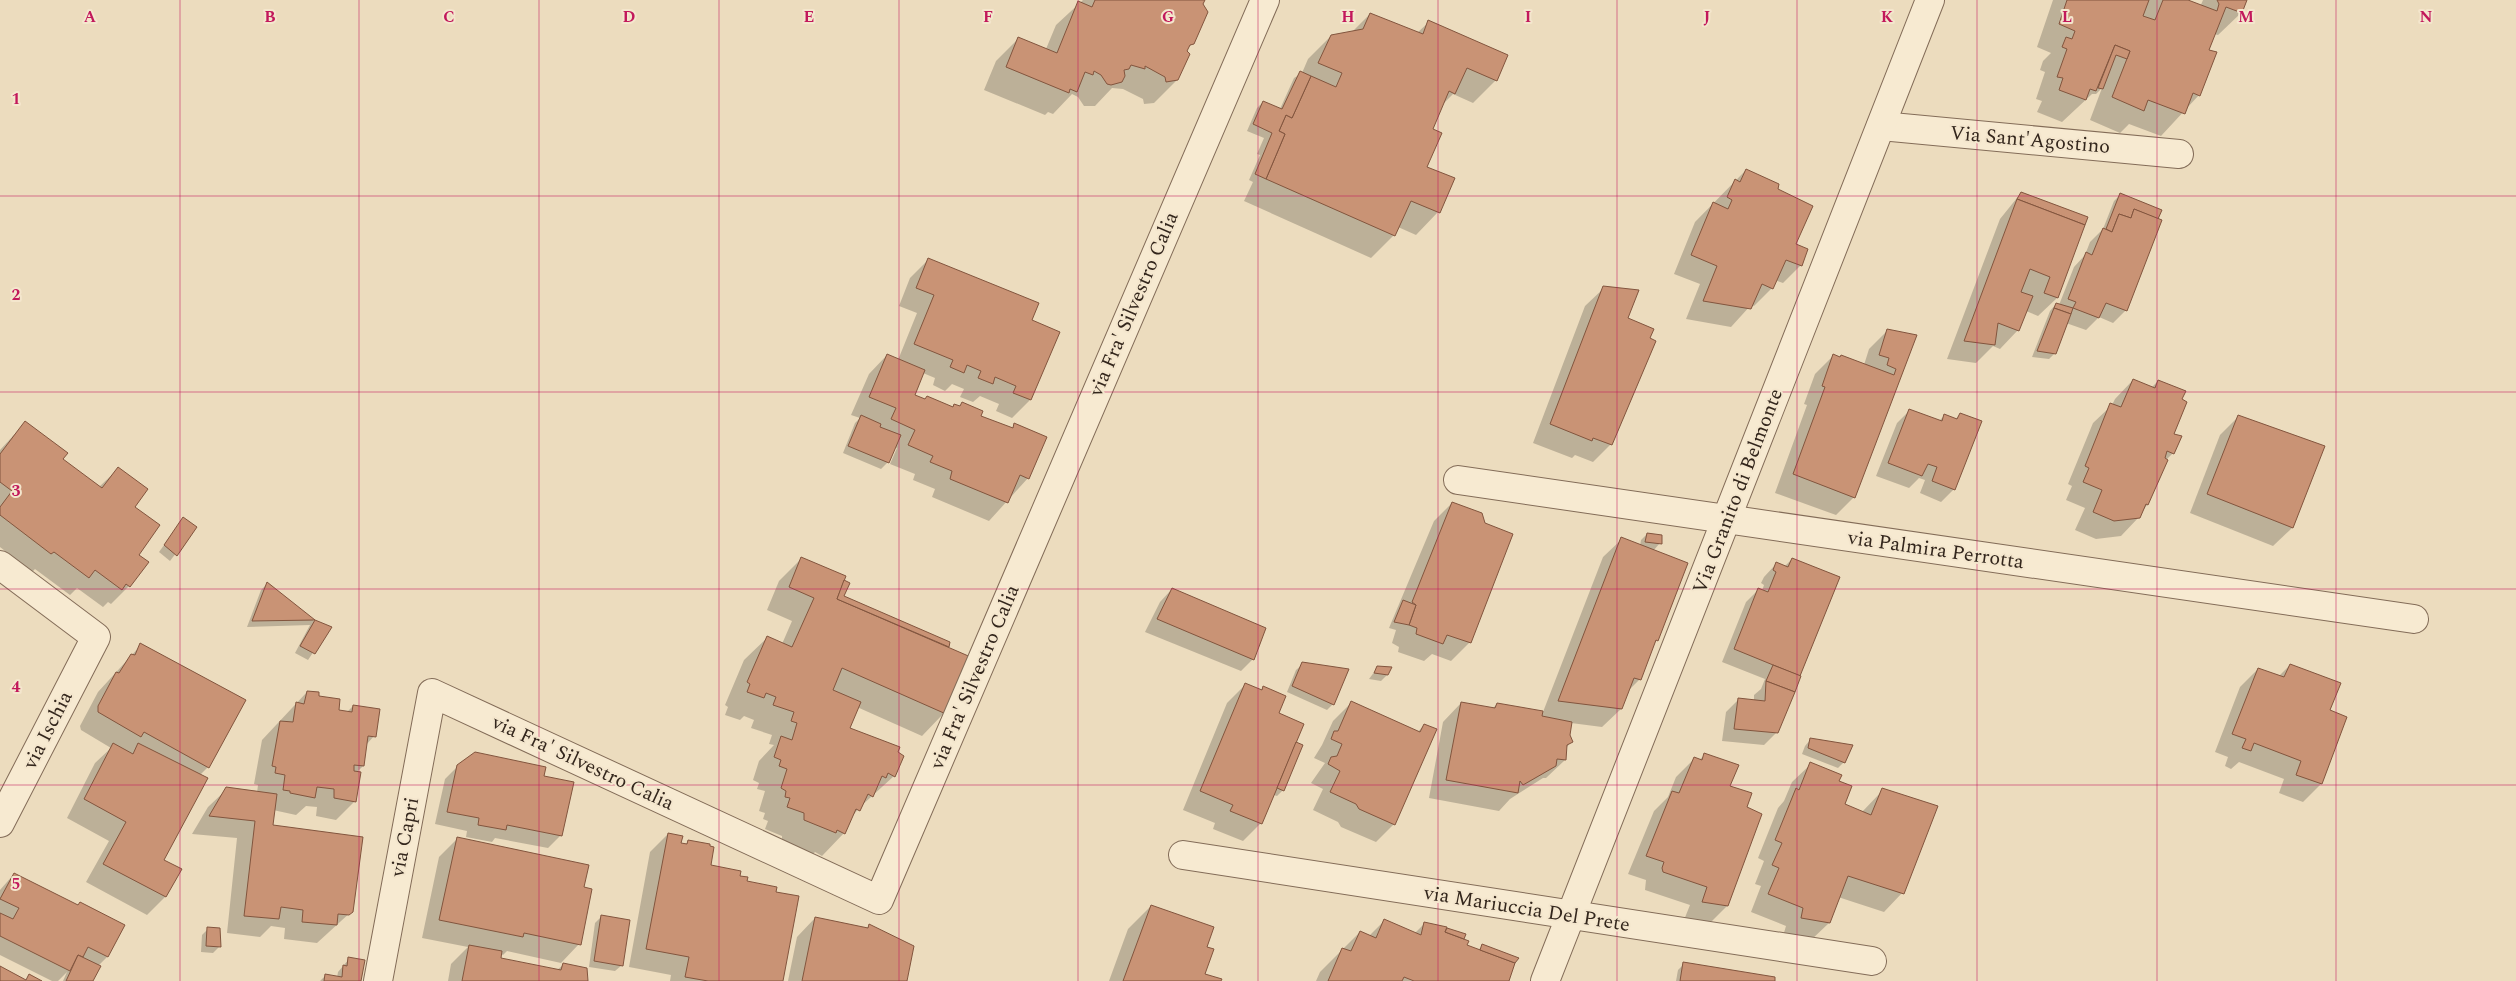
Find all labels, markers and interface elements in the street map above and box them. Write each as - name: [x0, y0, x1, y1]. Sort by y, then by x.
- text: A: [84, 5, 97, 29]
- text: B: [264, 5, 276, 29]
- text: C: [443, 5, 455, 29]
- text: D: [623, 5, 636, 29]
- text: E: [804, 5, 814, 29]
- text: F: [983, 5, 993, 29]
- text: G: [1162, 5, 1174, 29]
- text: H: [1341, 5, 1355, 29]
- text: I: [1525, 5, 1531, 29]
- text: J: [1704, 5, 1711, 29]
- text: K: [1881, 5, 1894, 29]
- text: L: [2062, 5, 2072, 29]
- text: M: [2238, 5, 2254, 29]
- text: N: [2419, 5, 2433, 29]
- text: 1: [12, 87, 20, 111]
- street label: Via Sant'Agostino: [1949, 118, 2111, 162]
- street label: via Fra' Silvestro Calia: [1081, 207, 1187, 402]
- text: 2: [12, 283, 21, 307]
- street label: Via Granito di Belmonte: [1685, 384, 1791, 598]
- text: 3: [12, 479, 21, 503]
- street label: via Palmira Perrotta: [1845, 523, 2026, 577]
- street label: via Fra' Silvestro Calia: [922, 580, 1028, 775]
- text: 4: [12, 675, 21, 699]
- street label: via Ischia: [15, 685, 81, 775]
- street label: via Fra' Silvestro Calia: [486, 707, 679, 818]
- street label: via Capri: [382, 795, 427, 880]
- text: 5: [12, 872, 20, 896]
- street label: via Mariuccia Del Prete: [1421, 878, 1632, 940]

